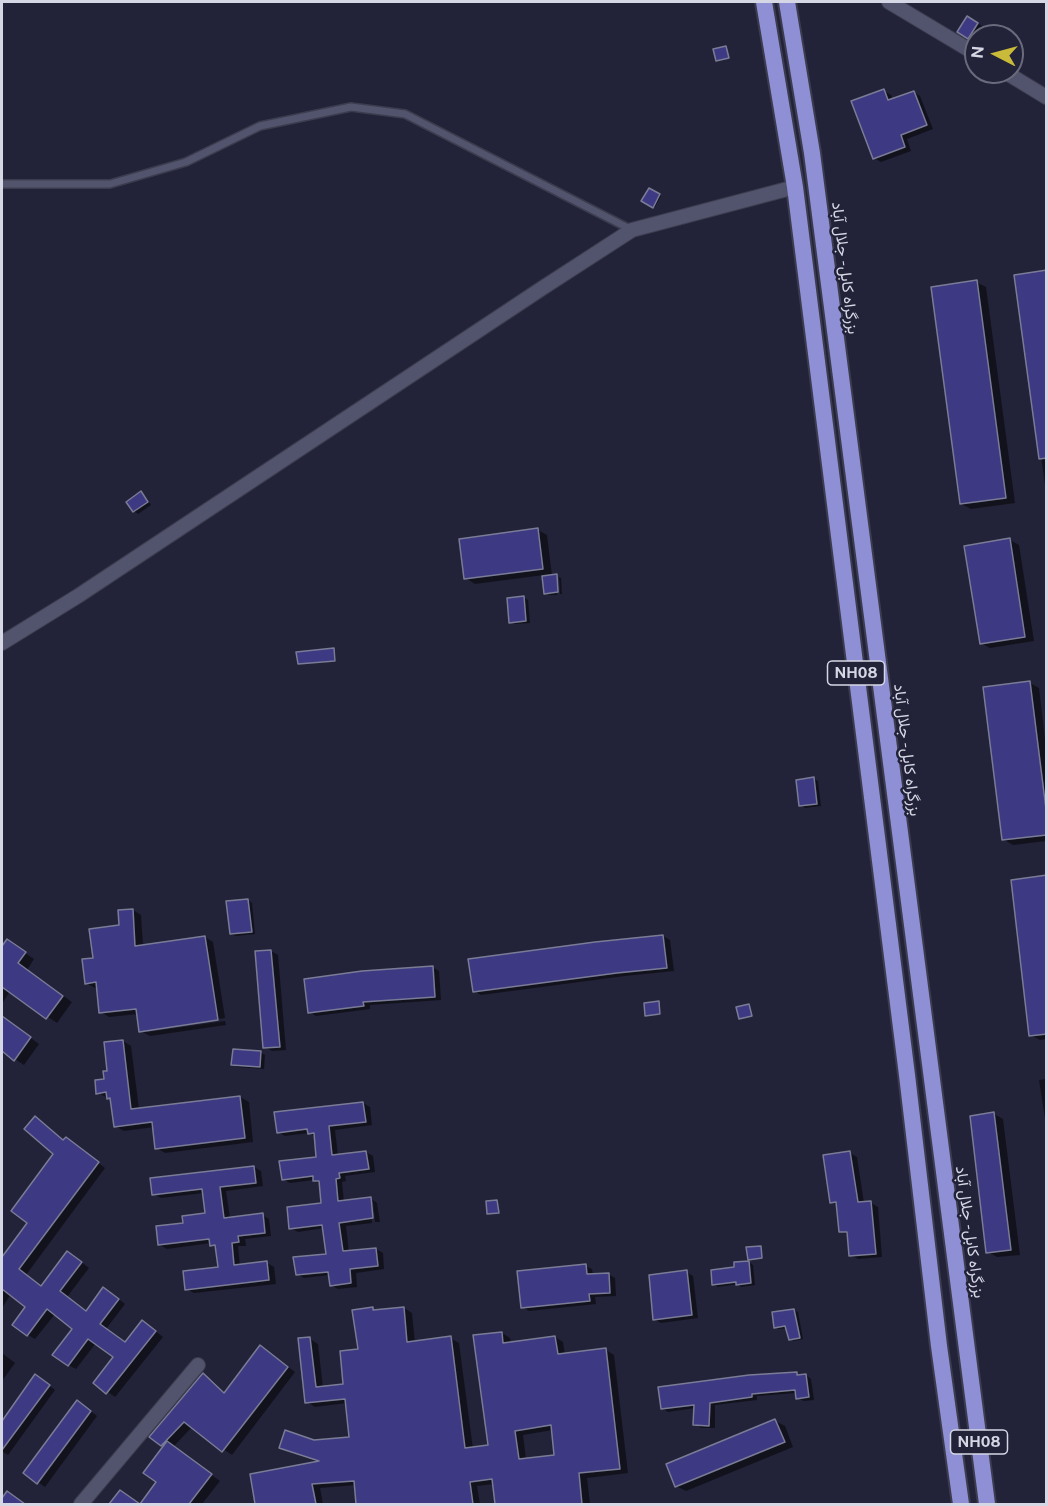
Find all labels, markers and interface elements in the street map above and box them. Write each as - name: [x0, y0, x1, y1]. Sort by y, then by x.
- north arrow: [964, 24, 1024, 84]
- text: N: [967, 45, 988, 59]
- street label: بزرگراه کابل- جلال آباد: [827, 201, 863, 335]
- road number: NH08: [828, 661, 884, 685]
- street label: بزرگراه کابل- جلال آباد: [889, 683, 925, 817]
- street label: بزرگراه کابل- جلال آباد: [951, 1165, 989, 1299]
- road number: NH08: [950, 1430, 1008, 1454]

